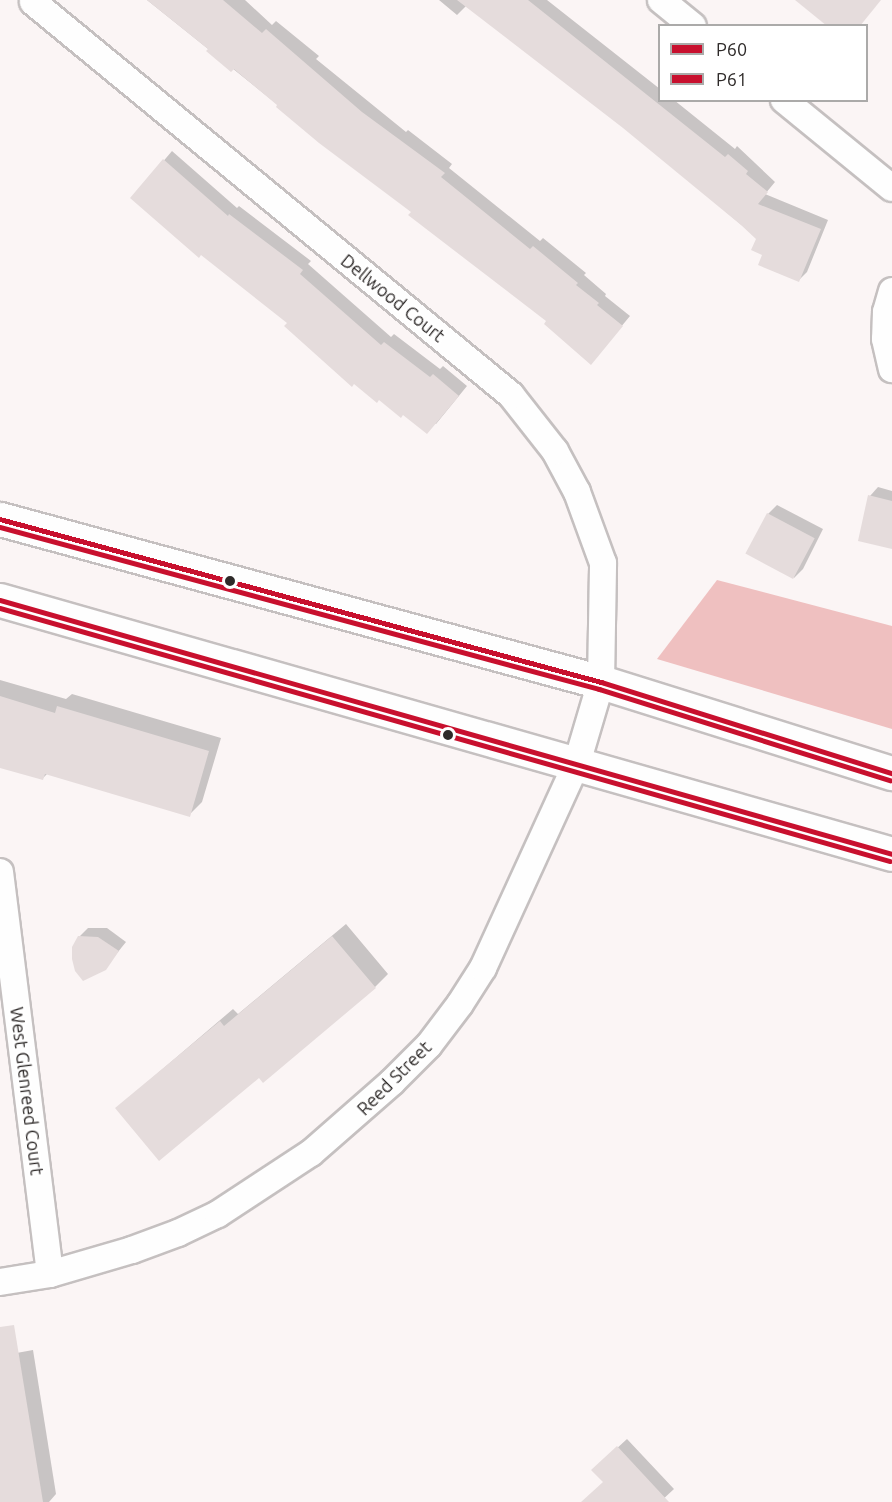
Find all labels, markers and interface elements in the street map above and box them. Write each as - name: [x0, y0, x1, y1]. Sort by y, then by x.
- legend: [658, 24, 868, 102]
- text: P60: [716, 39, 747, 59]
- text: P61: [716, 69, 747, 89]
- street label: Dellwood Court: [337, 250, 449, 346]
- unlabelled marker: [224, 575, 236, 587]
- unlabelled marker: [442, 729, 454, 741]
- street label: West Glenreed Court: [6, 1006, 48, 1176]
- street label: Reed Street: [352, 1036, 436, 1120]

